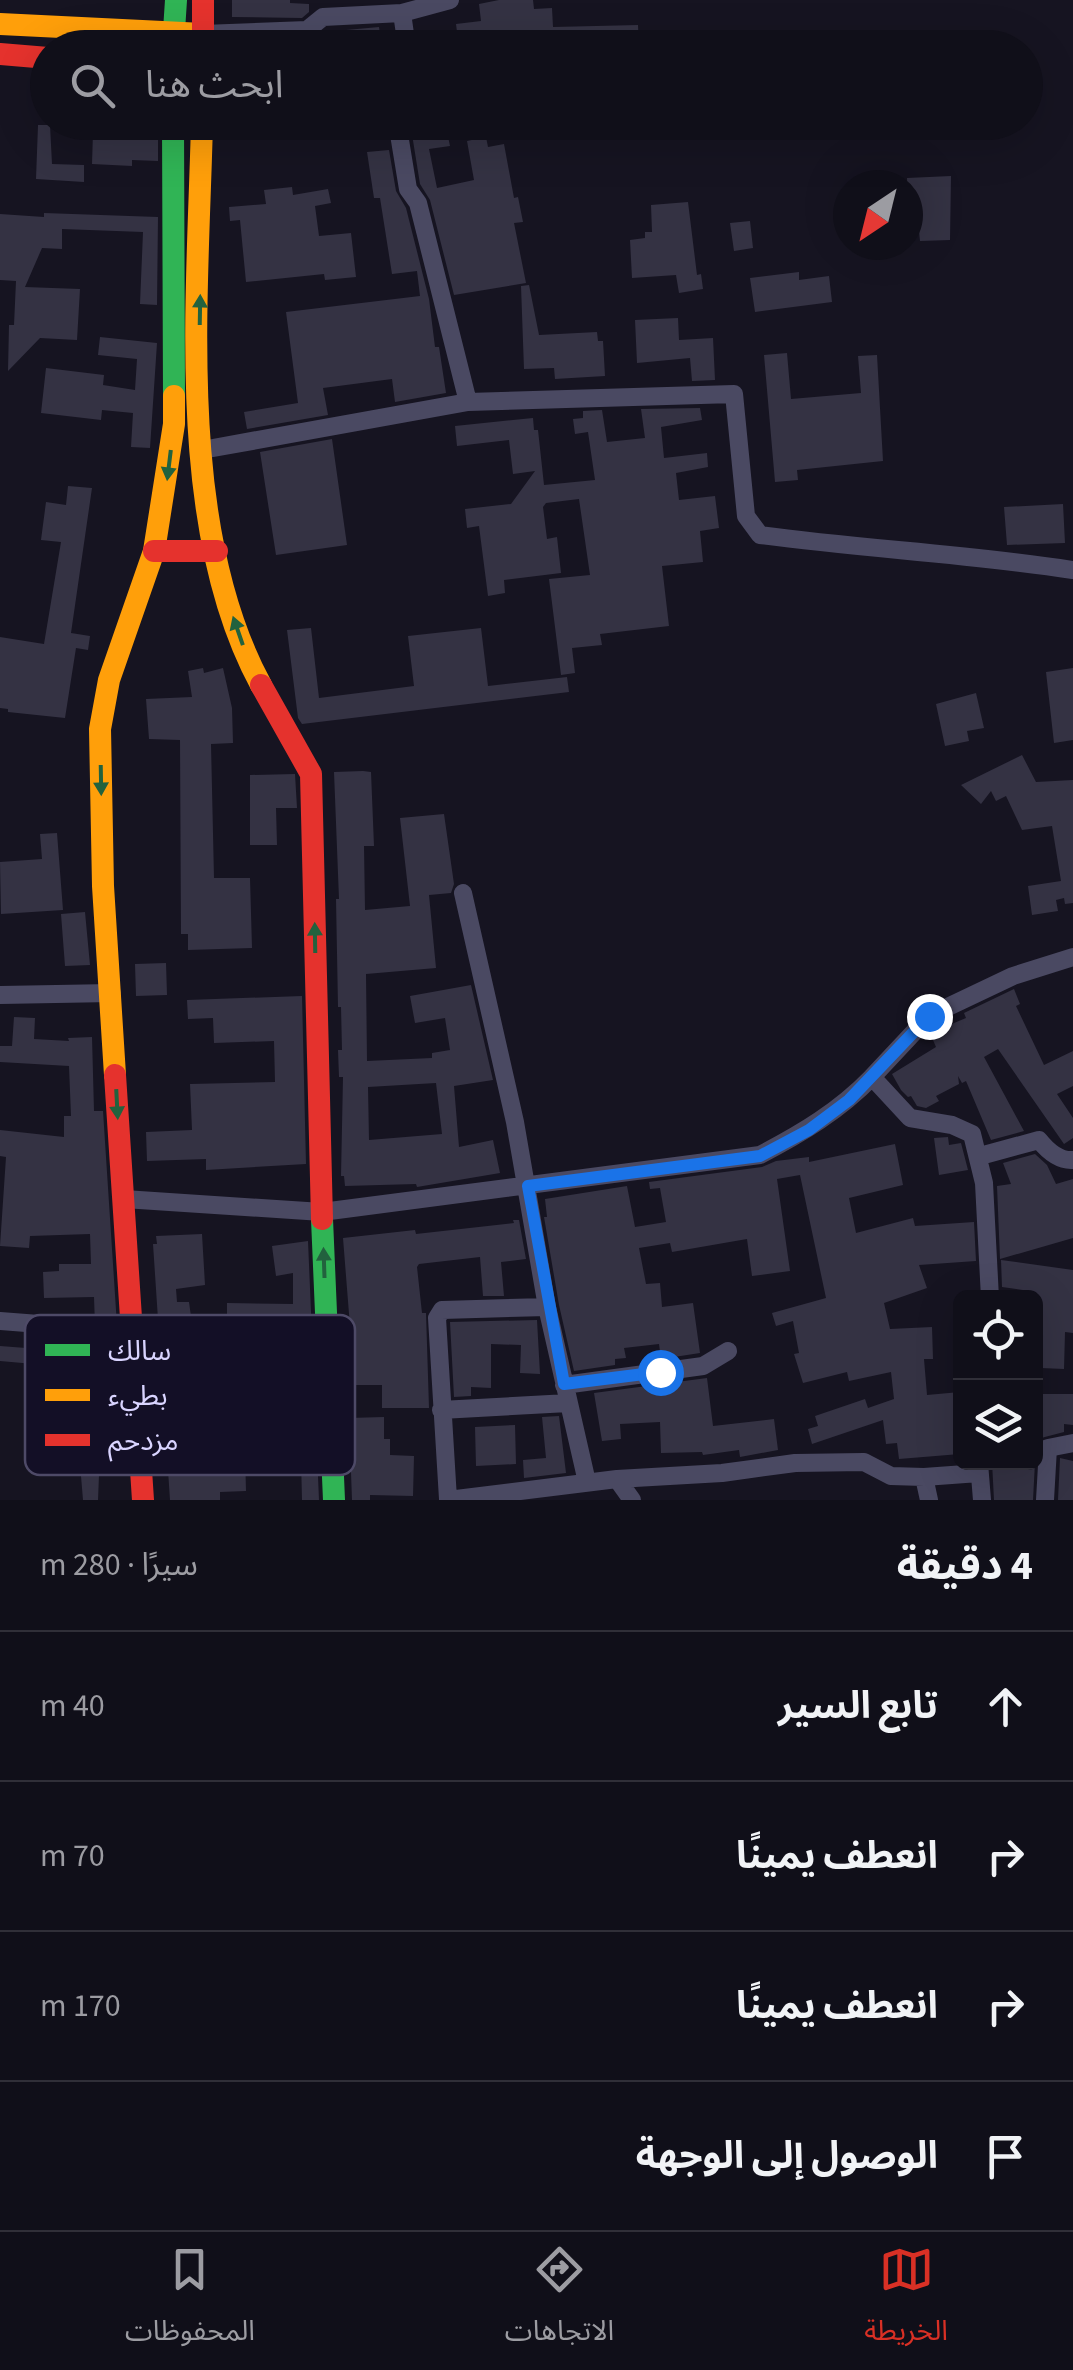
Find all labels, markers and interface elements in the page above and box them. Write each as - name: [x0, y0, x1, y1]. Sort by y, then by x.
- search box: [30, 30, 1043, 140]
- icon: search: [65, 58, 120, 113]
- text: ابحث هنا: [145, 58, 284, 112]
- north arrow: [833, 170, 923, 260]
- one-way arrow: [192, 294, 208, 326]
- one-way arrow: [160, 449, 176, 481]
- one-way arrow: [230, 616, 245, 646]
- one-way arrow: [93, 764, 109, 796]
- one-way arrow: [307, 921, 323, 953]
- route end: [907, 994, 953, 1040]
- one-way arrow: [110, 1089, 126, 1121]
- one-way arrow: [316, 1246, 332, 1278]
- map controls: [953, 1290, 1043, 1470]
- button: locate: [953, 1290, 1043, 1380]
- legend: [25, 1315, 355, 1475]
- text: سالك: [108, 1331, 171, 1371]
- route start: [638, 1350, 684, 1396]
- text: بطيء: [108, 1376, 168, 1416]
- button: layers: [953, 1380, 1043, 1470]
- text: مزدحم: [108, 1421, 179, 1462]
- text: 4 دقيقة: [897, 1536, 1033, 1596]
- text: سيرًا · 280 m: [40, 1542, 198, 1588]
- text: تابع السير: [778, 1679, 938, 1733]
- icon: ahead: [978, 1679, 1033, 1734]
- text: 40 m: [40, 1683, 105, 1729]
- text: انعطف يمينًا: [736, 1829, 938, 1883]
- icon: right: [978, 1829, 1033, 1884]
- text: 70 m: [40, 1833, 105, 1879]
- text: انعطف يمينًا: [736, 1979, 938, 2033]
- icon: right: [978, 1979, 1033, 2034]
- text: 170 m: [40, 1983, 121, 2029]
- text: الوصول إلى الوجهة: [636, 2129, 938, 2183]
- icon: arrive: [978, 2129, 1033, 2184]
- tab: المحفوظات: [125, 2242, 255, 2361]
- tab: الاتجاهات: [505, 2242, 614, 2361]
- tab: الخريطة: [864, 2242, 948, 2361]

